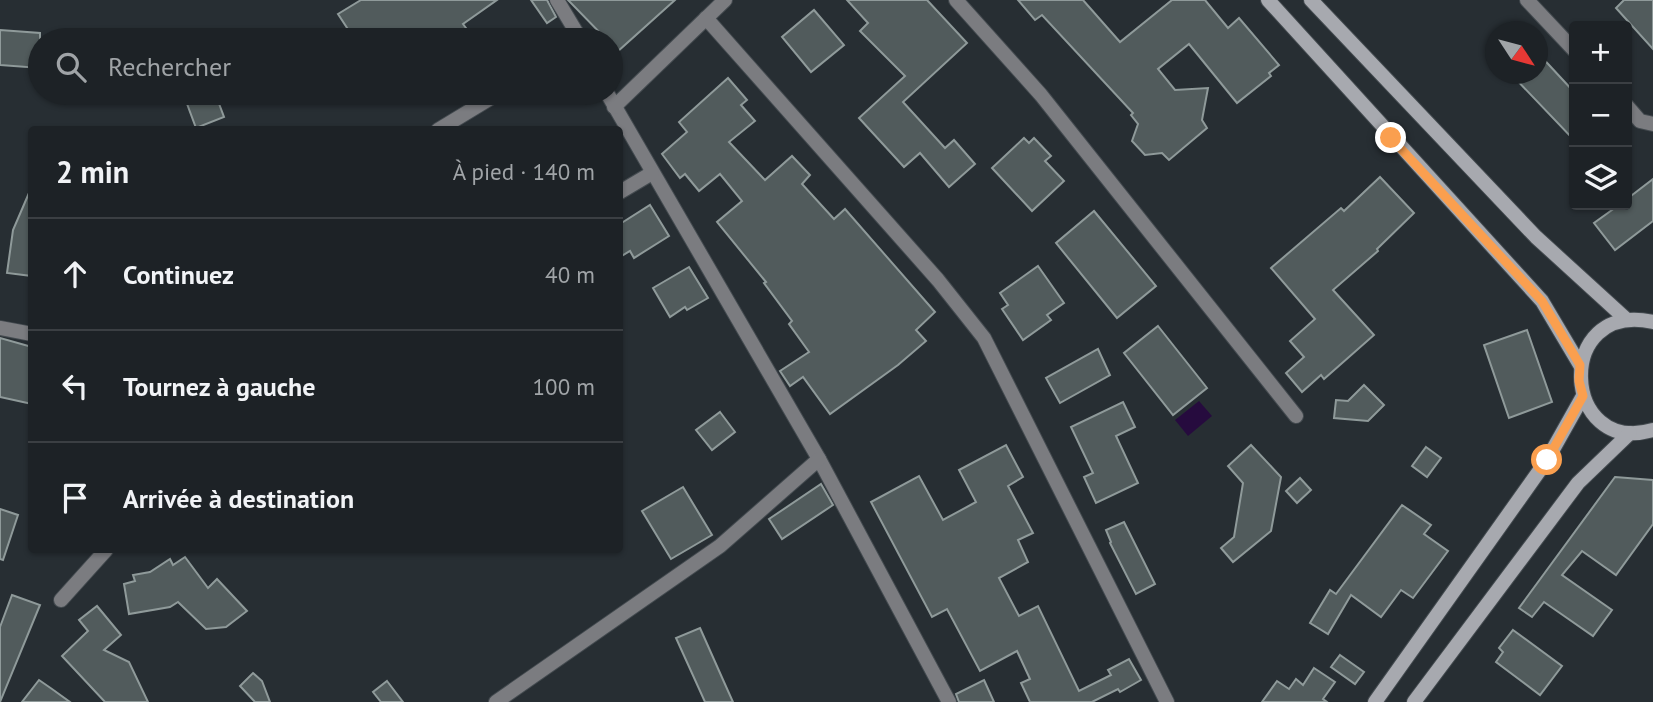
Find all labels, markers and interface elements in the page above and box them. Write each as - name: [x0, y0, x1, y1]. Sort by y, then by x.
- north arrow: [1485, 21, 1548, 84]
- map controls: [1569, 21, 1632, 210]
- button: +: [1569, 21, 1632, 84]
- search box: [28, 28, 623, 105]
- icon: search: [52, 48, 90, 86]
- text: Rechercher: [108, 50, 231, 83]
- button: −: [1569, 84, 1632, 147]
- route end: [1375, 122, 1406, 153]
- button: layers: [1569, 147, 1632, 210]
- text: 2 min: [56, 152, 129, 191]
- text: À pied · 140 m: [453, 157, 595, 186]
- icon: ahead: [56, 255, 94, 293]
- text: Continuez: [123, 258, 234, 291]
- text: 40 m: [545, 260, 595, 289]
- icon: left: [56, 367, 94, 405]
- text: Tournez à gauche: [123, 370, 315, 403]
- text: 100 m: [533, 372, 595, 401]
- route start: [1531, 444, 1562, 475]
- icon: arrive: [56, 479, 94, 517]
- text: Arrivée à destination: [123, 482, 354, 515]

